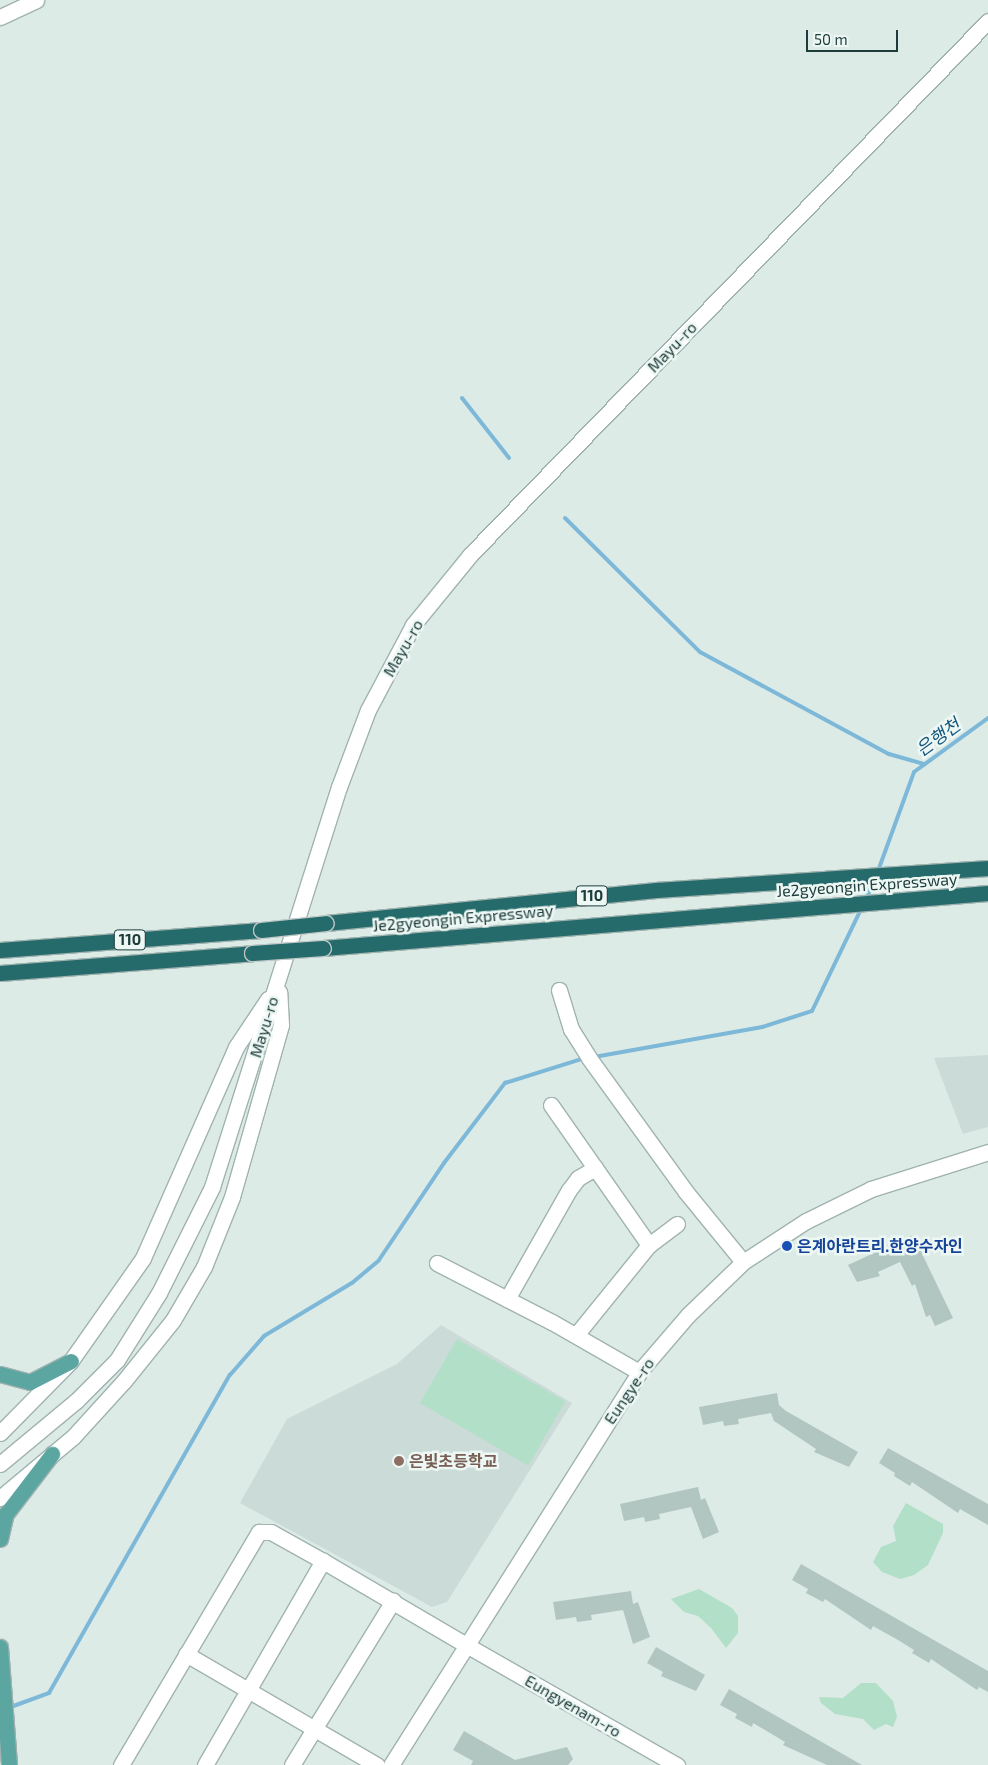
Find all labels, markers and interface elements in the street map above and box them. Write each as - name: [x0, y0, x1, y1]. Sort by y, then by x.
- scale bar: [808, 20, 900, 52]
- text: 50 m: [814, 30, 848, 48]
- street label: Mayu-ro: [643, 318, 701, 376]
- street label: Mayu-ro: [379, 616, 427, 680]
- water label: 은행천: [912, 714, 964, 760]
- street label: Je2gyeongin Expressway: [776, 869, 958, 901]
- road number: 110: [576, 884, 608, 908]
- street label: Je2gyeongin Expressway: [372, 901, 554, 935]
- road number: 110: [114, 928, 146, 952]
- street label: Mayu-ro: [246, 994, 282, 1060]
- place label: 은계아란트리.한양수자인: [797, 1236, 963, 1256]
- marker: 은계아란트리.한양수자인: [781, 1240, 793, 1252]
- street label: Eungye-ro: [600, 1354, 658, 1428]
- place label: 은빛초등학교: [409, 1451, 497, 1471]
- marker: 은빛초등학교: [393, 1455, 405, 1467]
- street label: Eungyenam-ro: [522, 1671, 624, 1741]

